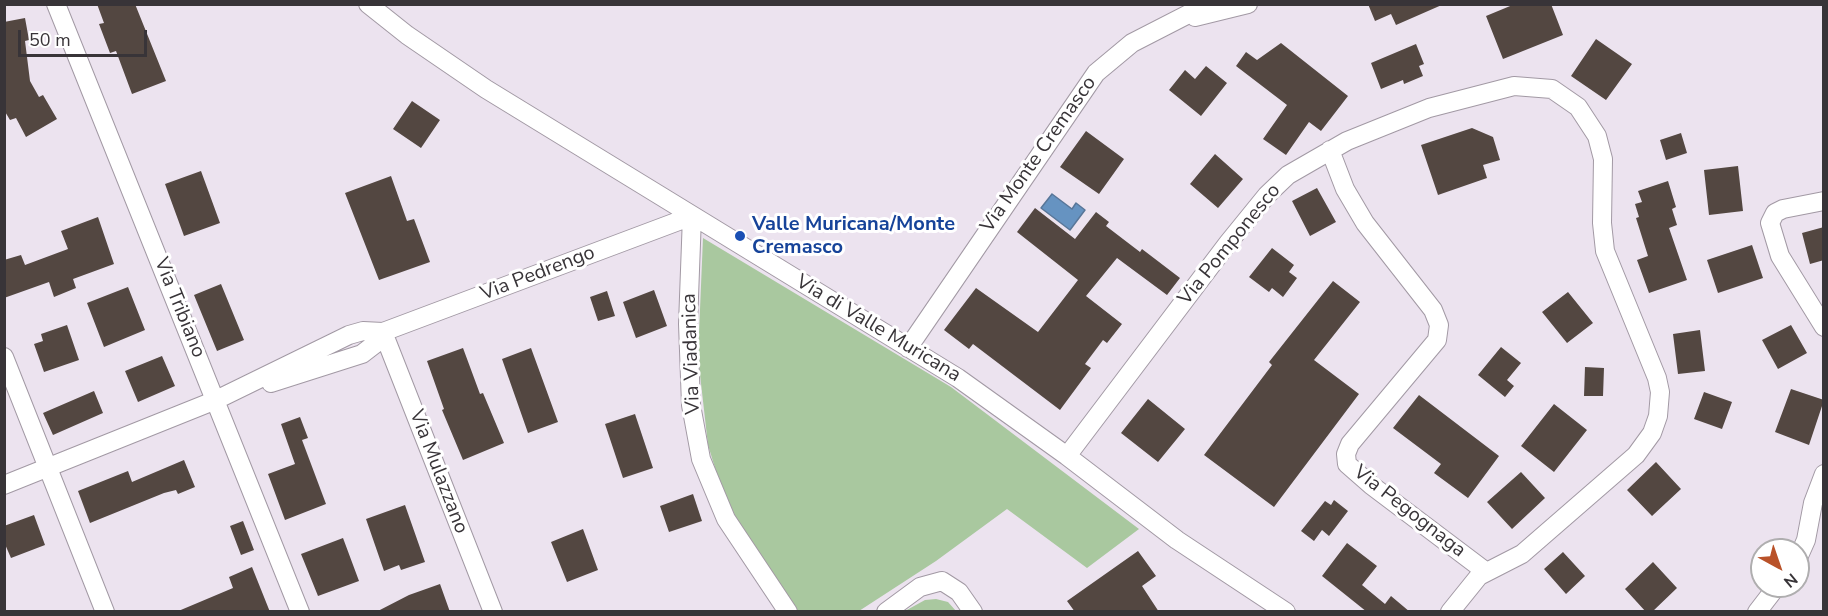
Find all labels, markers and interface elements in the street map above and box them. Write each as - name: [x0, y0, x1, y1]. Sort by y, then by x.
- scale bar: [21, 18, 150, 56]
- text: 50 m: [29, 28, 71, 52]
- street label: Via Monte Cremasco: [976, 72, 1102, 238]
- street label: Via Pomponesco: [1174, 179, 1286, 311]
- place label: Valle Muricana/Monte Cremasco: [752, 213, 955, 260]
- marker: Valle Muricana/Monte Cremasco: [733, 229, 747, 243]
- street label: Via Pedrengo: [477, 241, 599, 307]
- street label: Via Tribiano: [148, 254, 210, 362]
- street label: Via di Valle Muricana: [791, 270, 965, 388]
- street label: Via Viadanica: [678, 293, 706, 415]
- street label: Via Mulazzano: [403, 407, 473, 537]
- street label: Via Pegognaga: [1348, 461, 1470, 563]
- north arrow: [1750, 538, 1810, 598]
- text: N: [1779, 568, 1802, 593]

